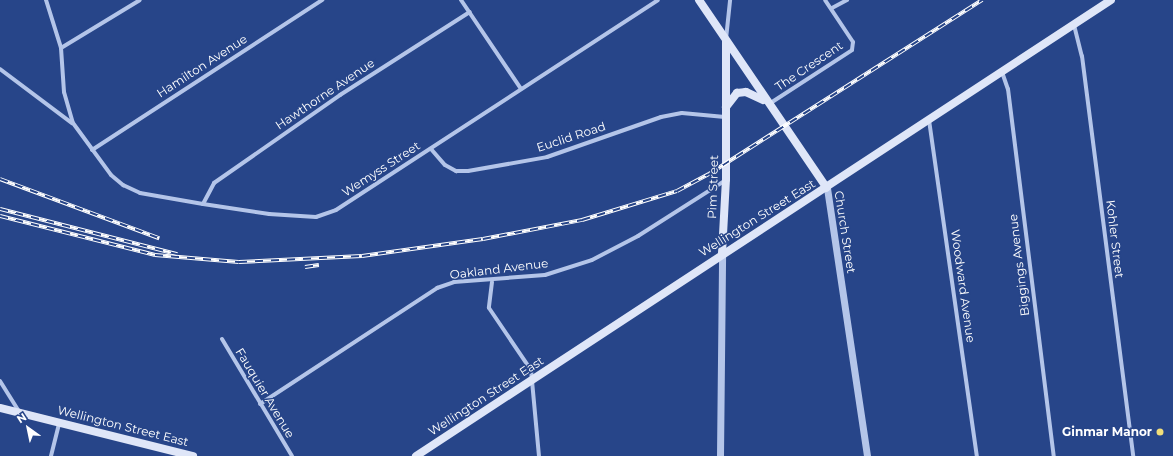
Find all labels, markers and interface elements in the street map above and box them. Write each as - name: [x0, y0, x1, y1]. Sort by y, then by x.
- street label: Hamilton Avenue: [154, 31, 250, 101]
- street label: The Crescent: [772, 38, 846, 94]
- street label: Hawthorne Avenue: [273, 55, 377, 133]
- street label: Euclid Road: [535, 119, 607, 155]
- street label: Wemyss Street: [339, 138, 423, 200]
- street label: Pim Street: [705, 155, 721, 219]
- street label: Wellington Street East: [696, 176, 818, 260]
- street label: Church Street: [831, 190, 859, 274]
- street label: Kohler Street: [1103, 199, 1127, 279]
- street label: Biggings Avenue: [1006, 213, 1032, 317]
- street label: Woodward Avenue: [948, 228, 978, 344]
- street label: Oakland Avenue: [449, 256, 549, 282]
- street label: Fauquier Avenue: [232, 345, 298, 441]
- street label: Wellington Street East: [426, 353, 546, 439]
- street label: Wellington Street East: [56, 403, 190, 449]
- north arrow: [8, 408, 48, 448]
- text: N: [14, 410, 29, 426]
- place label: Ginmar Manor: [1062, 425, 1152, 439]
- marker: Ginmar Manor: [1155, 427, 1165, 437]

